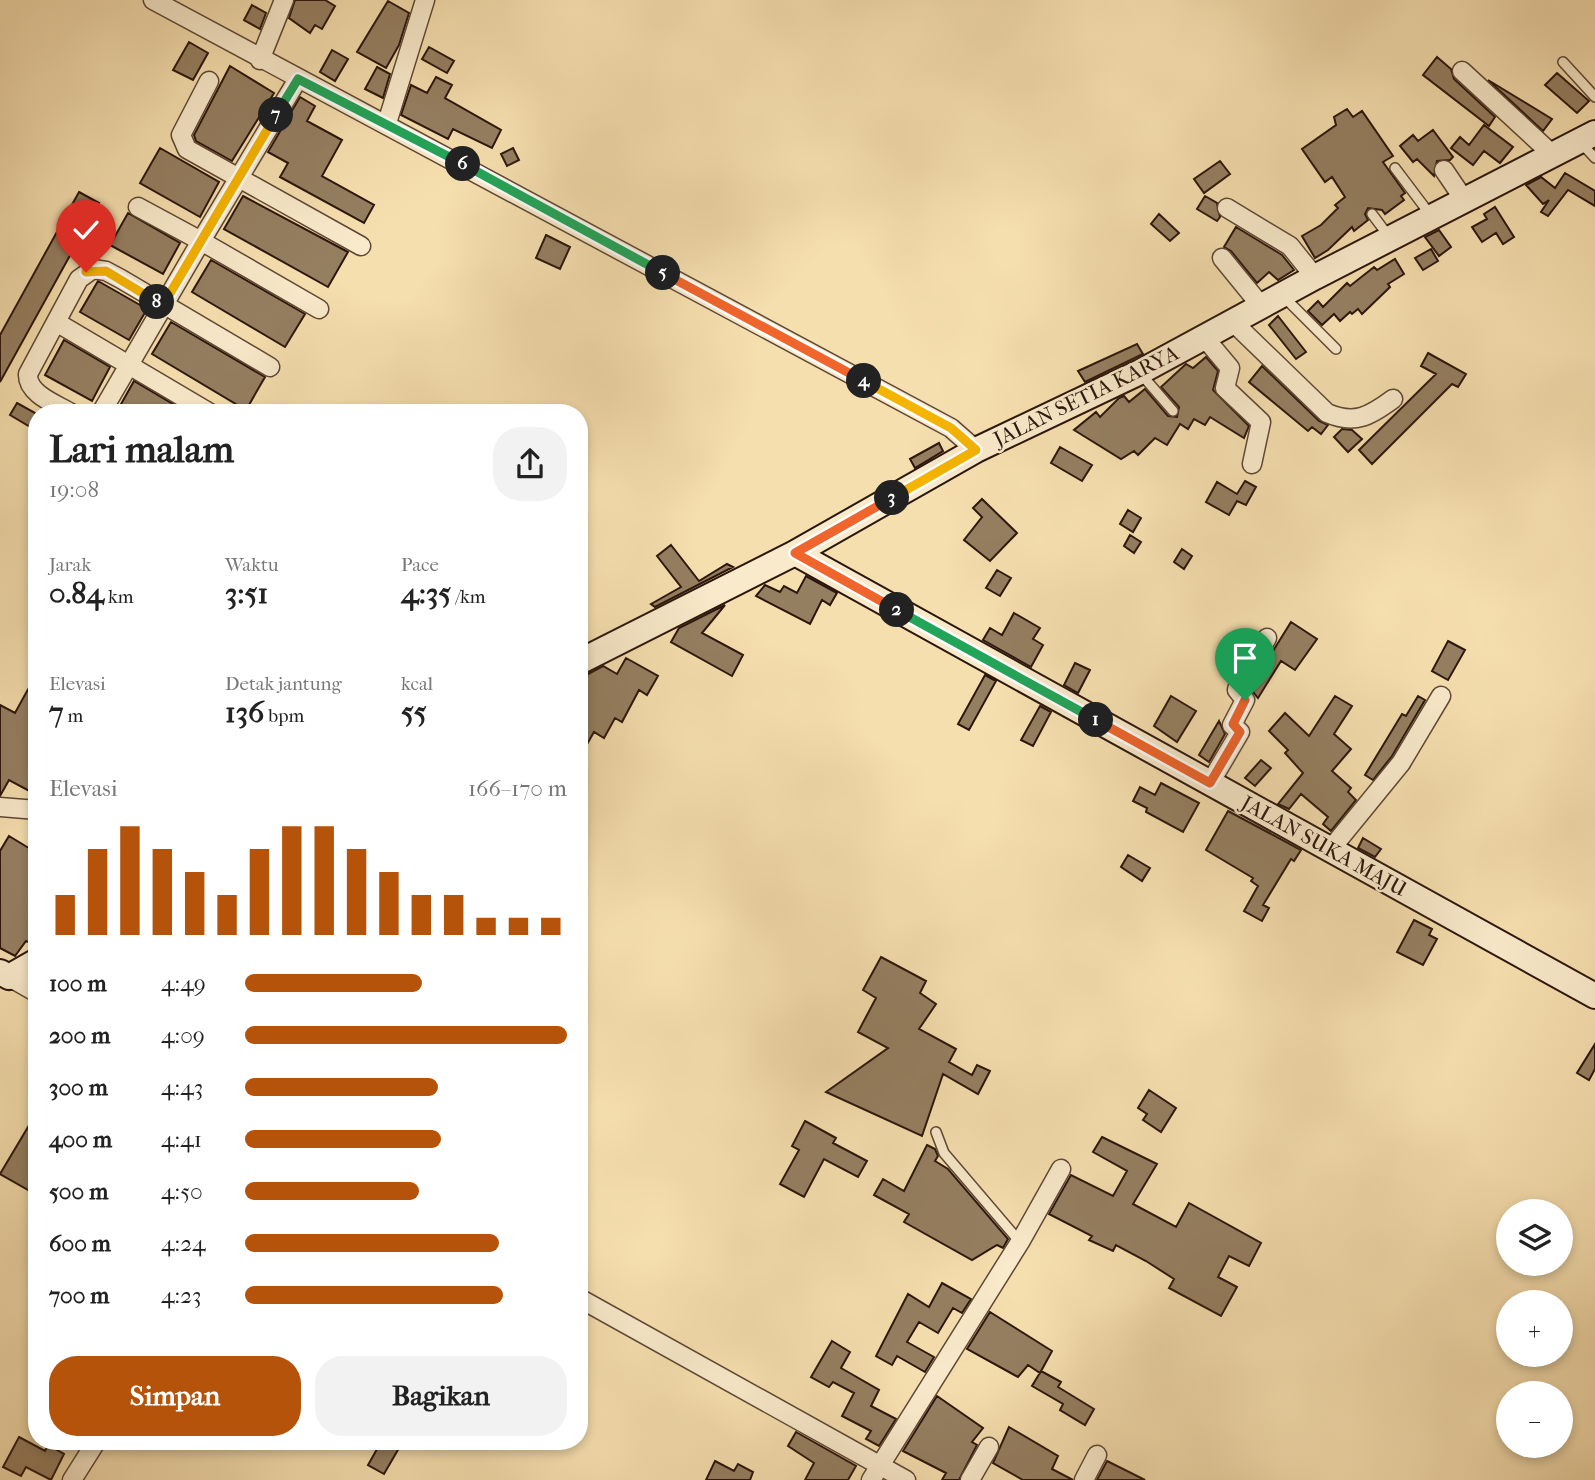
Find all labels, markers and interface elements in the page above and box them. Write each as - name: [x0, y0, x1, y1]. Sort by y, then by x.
- pin: 7: [258, 97, 294, 132]
- text: 7: [271, 103, 280, 125]
- pin: 6: [446, 146, 480, 182]
- text: 6: [457, 152, 468, 174]
- pin: [56, 200, 116, 272]
- icon: check: [67, 211, 105, 249]
- pin: 5: [646, 256, 680, 290]
- text: 5: [658, 261, 667, 283]
- pin: 8: [140, 284, 174, 320]
- text: 8: [152, 290, 161, 312]
- street label: JALAN SETIA KARYA: [988, 341, 1183, 452]
- pin: 4: [846, 364, 882, 398]
- text: 4: [858, 369, 869, 391]
- text: Lari malam: [49, 427, 234, 472]
- button: share: [493, 427, 567, 501]
- text: 19:08: [49, 476, 99, 503]
- pin: 3: [874, 480, 910, 516]
- text: 3: [888, 486, 895, 508]
- text: Jarak: [49, 554, 91, 576]
- text: Waktu: [225, 554, 278, 576]
- text: Pace: [401, 554, 439, 576]
- text: 0.84: [49, 576, 104, 611]
- text: 3:51: [225, 576, 268, 611]
- text: 4:35: [401, 576, 451, 611]
- text: km: [104, 586, 134, 608]
- text: /km: [451, 586, 486, 608]
- pin: 2: [880, 592, 914, 628]
- text: 2: [892, 598, 901, 620]
- pin: [1215, 628, 1275, 700]
- icon: arrive: [1226, 639, 1264, 677]
- text: Elevasi: [49, 673, 106, 695]
- text: Detak jantung: [225, 673, 342, 695]
- text: kcal: [401, 673, 433, 695]
- text: 7: [49, 695, 63, 730]
- text: 136: [225, 695, 264, 730]
- text: 55: [401, 695, 427, 730]
- pin: 1: [1078, 702, 1114, 738]
- text: m: [63, 705, 83, 727]
- text: bpm: [264, 705, 304, 727]
- text: 1: [1092, 708, 1099, 730]
- text: Elevasi: [49, 775, 118, 802]
- text: 166–170 m: [468, 775, 567, 802]
- street label: JALAN SUKA MAJU: [1235, 790, 1412, 902]
- text: 100 m: [49, 970, 107, 997]
- text: 4:49: [161, 970, 206, 997]
- text: 200 m: [49, 1022, 110, 1049]
- text: 4:09: [161, 1022, 205, 1049]
- text: 300 m: [49, 1074, 108, 1101]
- text: 4:43: [161, 1074, 203, 1101]
- text: 400 m: [49, 1126, 112, 1153]
- text: 4:41: [161, 1126, 202, 1153]
- text: 500 m: [49, 1178, 108, 1205]
- text: 4:50: [161, 1178, 203, 1205]
- map controls: [1496, 1199, 1573, 1458]
- button: layers: [1496, 1199, 1573, 1276]
- text: 600 m: [49, 1230, 111, 1257]
- text: 4:24: [161, 1230, 206, 1257]
- text: 700 m: [49, 1282, 109, 1309]
- text: 4:23: [161, 1282, 201, 1309]
- button: +: [1496, 1290, 1573, 1367]
- button: Simpan: [49, 1356, 301, 1436]
- button: Bagikan: [315, 1356, 567, 1436]
- button: −: [1496, 1381, 1573, 1458]

